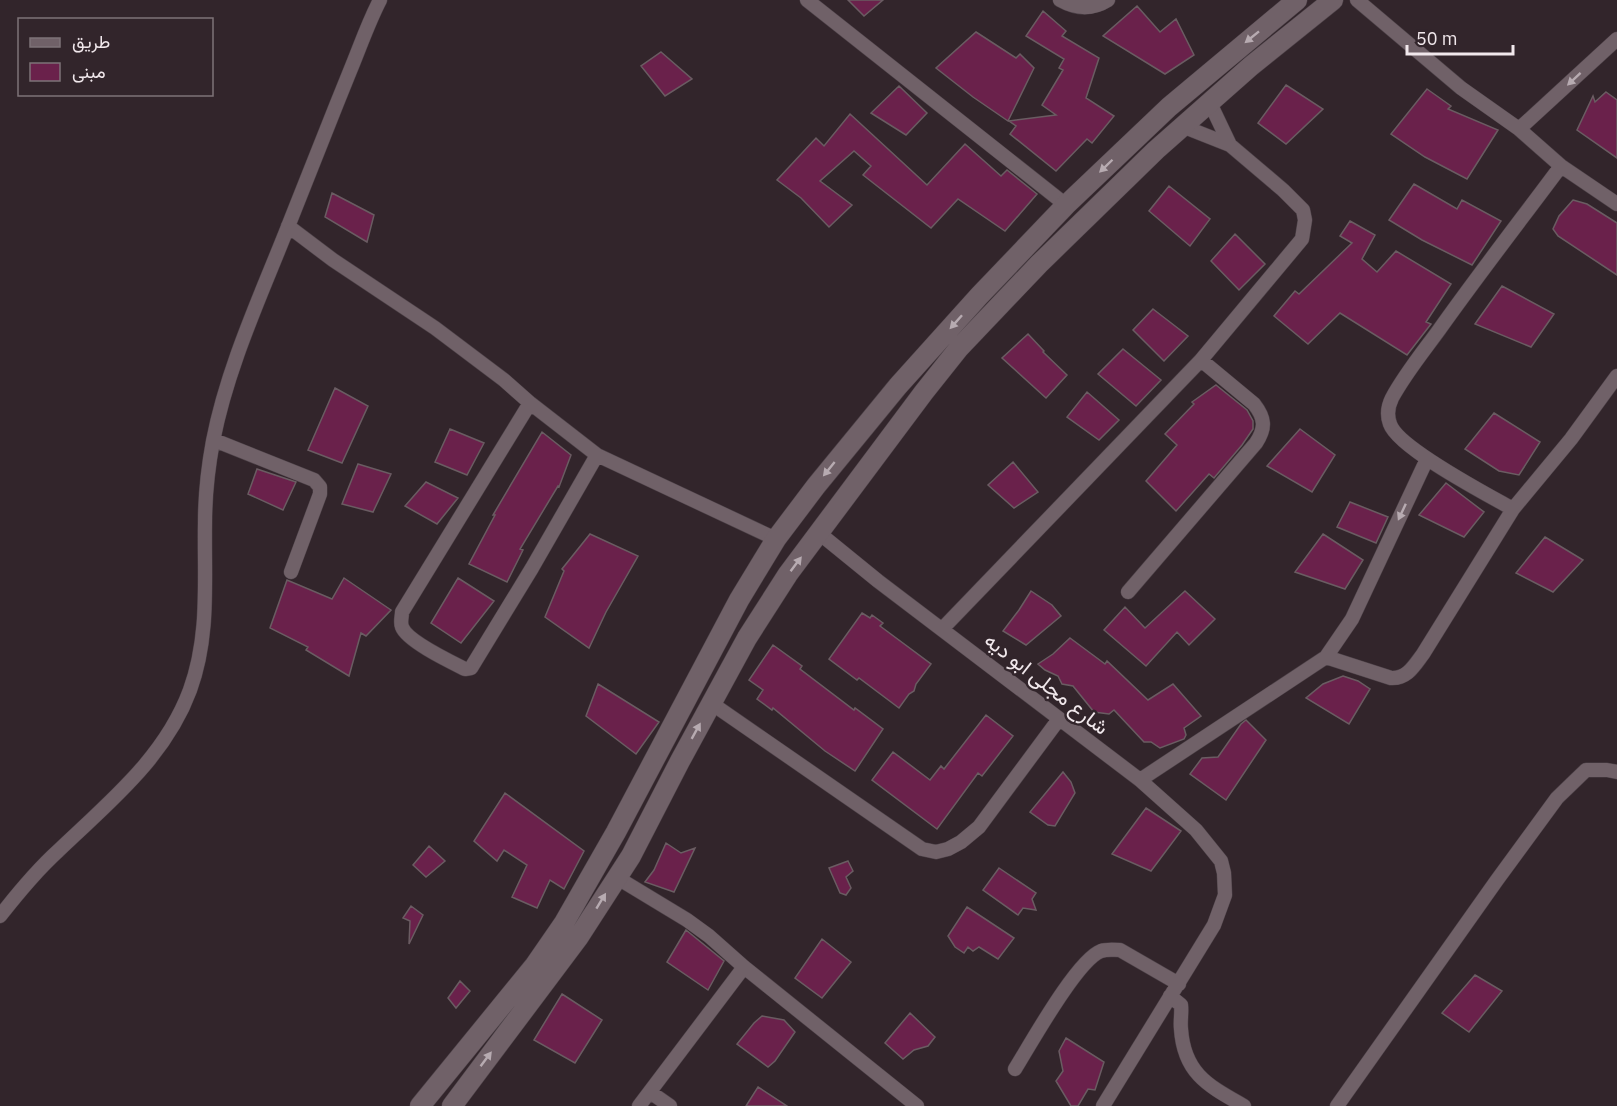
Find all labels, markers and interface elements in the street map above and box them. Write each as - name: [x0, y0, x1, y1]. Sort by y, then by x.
- legend: [18, 18, 213, 96]
- scale bar: [1407, 18, 1514, 56]
- text: 50 m: [1416, 27, 1458, 50]
- text: طريق: [72, 30, 110, 53]
- one-way arrow: [1244, 30, 1260, 43]
- text: مبنى: [72, 60, 106, 83]
- one-way arrow: [1567, 71, 1581, 85]
- one-way arrow: [1100, 159, 1114, 173]
- one-way arrow: [949, 314, 963, 329]
- one-way arrow: [823, 462, 836, 477]
- one-way arrow: [1398, 503, 1407, 520]
- one-way arrow: [789, 556, 802, 572]
- street label: شارع مجلى ابو ديه: [978, 626, 1115, 741]
- one-way arrow: [691, 722, 701, 739]
- one-way arrow: [595, 893, 606, 909]
- one-way arrow: [480, 1051, 493, 1067]

